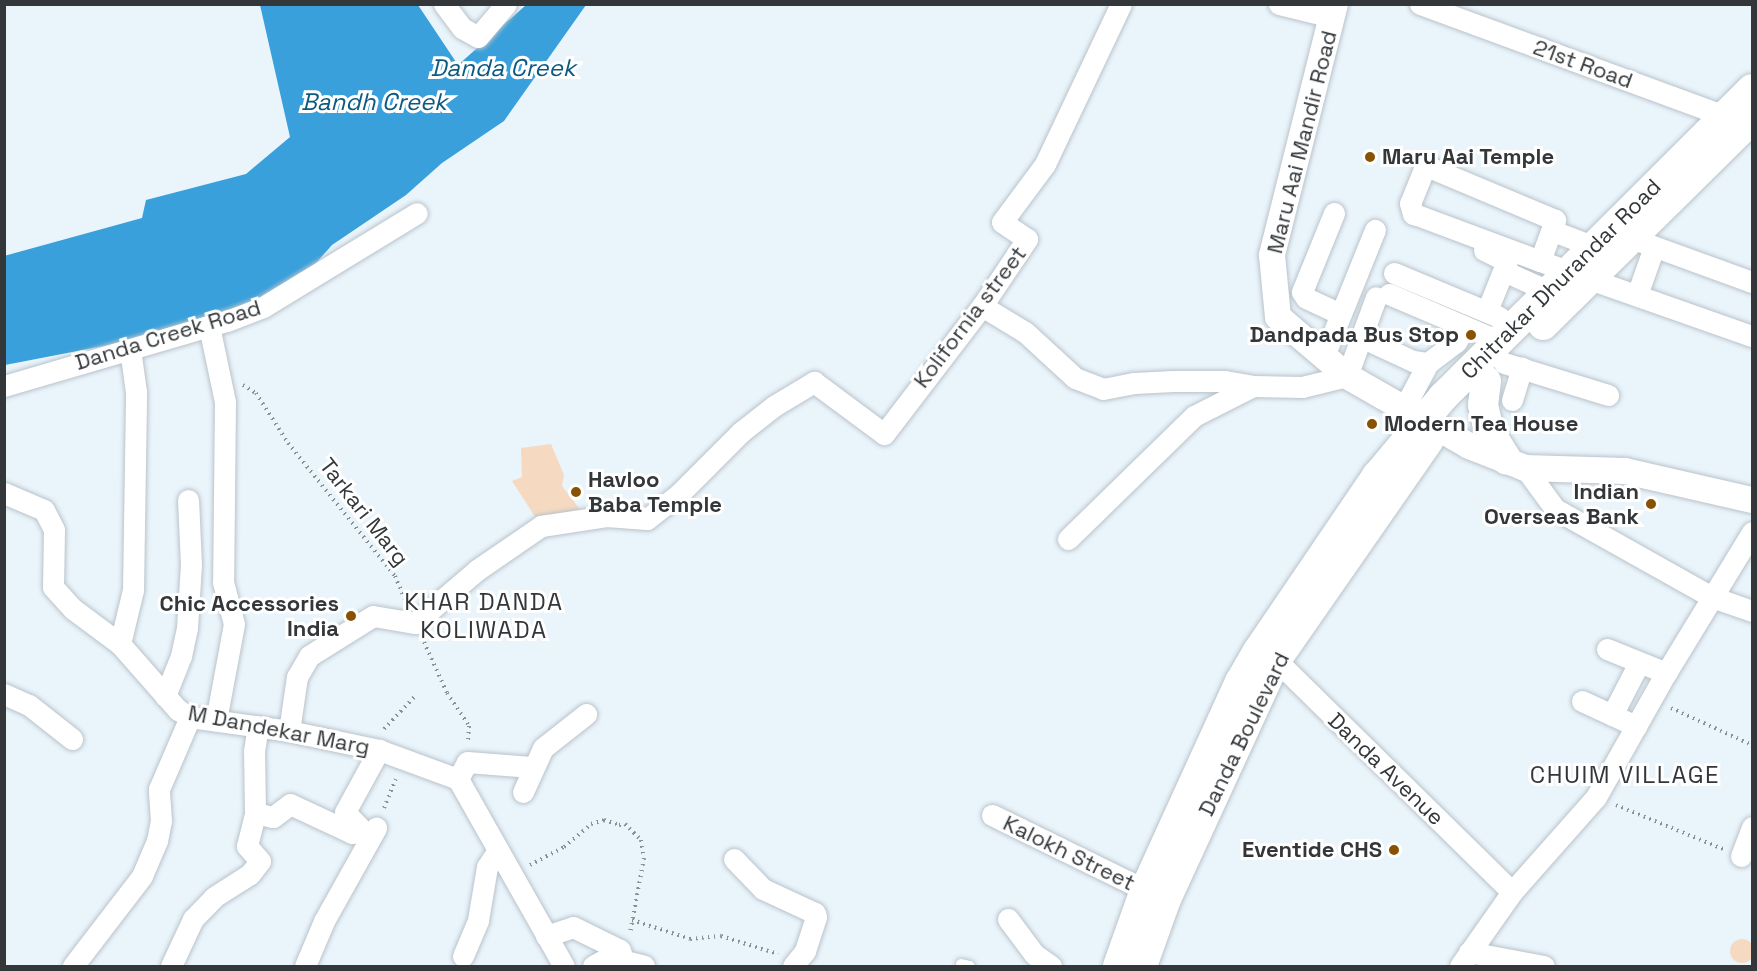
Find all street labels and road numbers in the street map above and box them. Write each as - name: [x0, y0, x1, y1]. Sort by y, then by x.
- street label: Maru Aai Mandir Road: [1261, 28, 1343, 256]
- street label: 21st Road: [1530, 34, 1636, 94]
- street label: Chitrakar Dhurandar Road: [1455, 173, 1667, 385]
- street label: Kolifornia street: [908, 241, 1032, 393]
- street label: Danda Creek Road: [72, 294, 264, 376]
- street label: Tarkari Marg: [314, 453, 414, 571]
- street label: Danda Boulevard: [1193, 648, 1295, 820]
- street label: M Dandekar Marg: [186, 699, 372, 761]
- street label: Danda Avenue: [1323, 707, 1449, 831]
- street label: Kalokh Street: [999, 810, 1139, 896]

